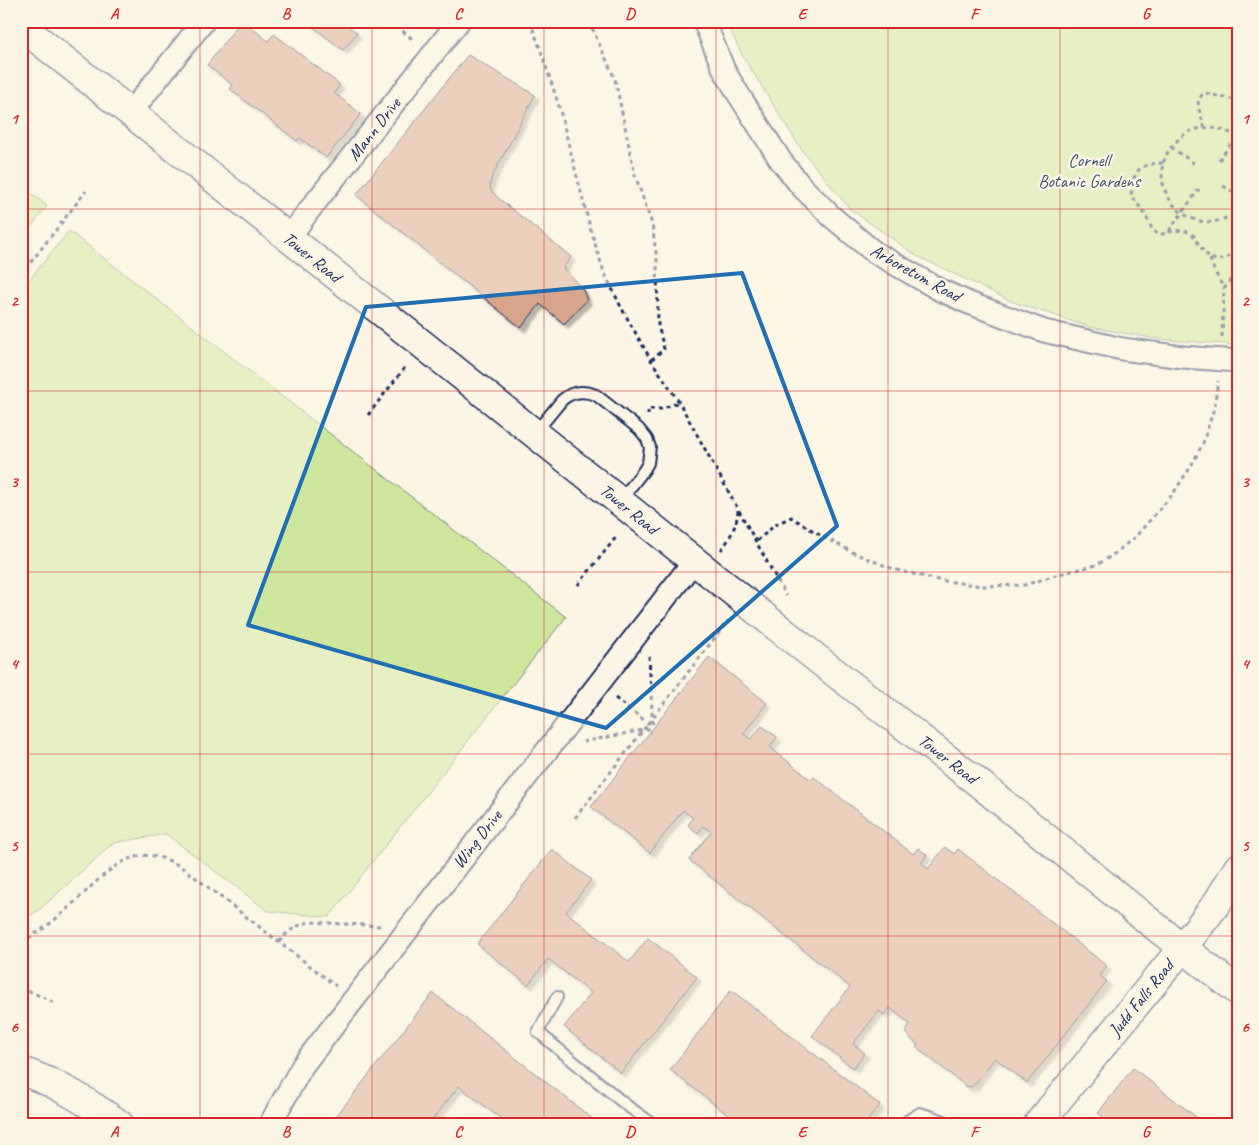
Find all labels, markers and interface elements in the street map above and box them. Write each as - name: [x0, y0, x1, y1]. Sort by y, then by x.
- text: A: [110, 4, 120, 24]
- text: B: [282, 4, 292, 24]
- text: C: [454, 4, 464, 24]
- text: D: [625, 4, 636, 24]
- text: E: [798, 4, 809, 24]
- text: F: [970, 4, 981, 24]
- text: G: [1142, 4, 1152, 24]
- street label: Mann Drive: [343, 92, 406, 165]
- text: 1: [10, 109, 19, 129]
- text: 1: [1241, 109, 1250, 129]
- park label: Cornell Botanic Gardens: [1038, 149, 1142, 192]
- street label: Tower Road: [278, 227, 348, 289]
- street label: Arboretum Road: [867, 239, 968, 308]
- text: 2: [10, 291, 19, 311]
- text: 2: [1241, 291, 1250, 311]
- text: 3: [10, 472, 19, 492]
- text: 3: [1241, 472, 1250, 492]
- street label: Tower Road: [595, 479, 665, 541]
- text: 4: [10, 654, 19, 674]
- text: 4: [1241, 654, 1250, 674]
- street label: Tower Road: [914, 729, 984, 791]
- street label: Wing Drive: [447, 805, 507, 872]
- text: 5: [11, 836, 20, 856]
- text: 5: [1242, 836, 1251, 856]
- street label: Judd Falls Road: [1103, 953, 1180, 1041]
- text: 6: [10, 1017, 19, 1037]
- text: 6: [1241, 1017, 1250, 1037]
- text: A: [110, 1122, 120, 1142]
- text: B: [282, 1122, 292, 1142]
- text: C: [454, 1122, 464, 1142]
- text: D: [625, 1122, 636, 1142]
- text: E: [798, 1122, 809, 1142]
- text: F: [970, 1122, 981, 1142]
- text: G: [1142, 1122, 1152, 1142]

